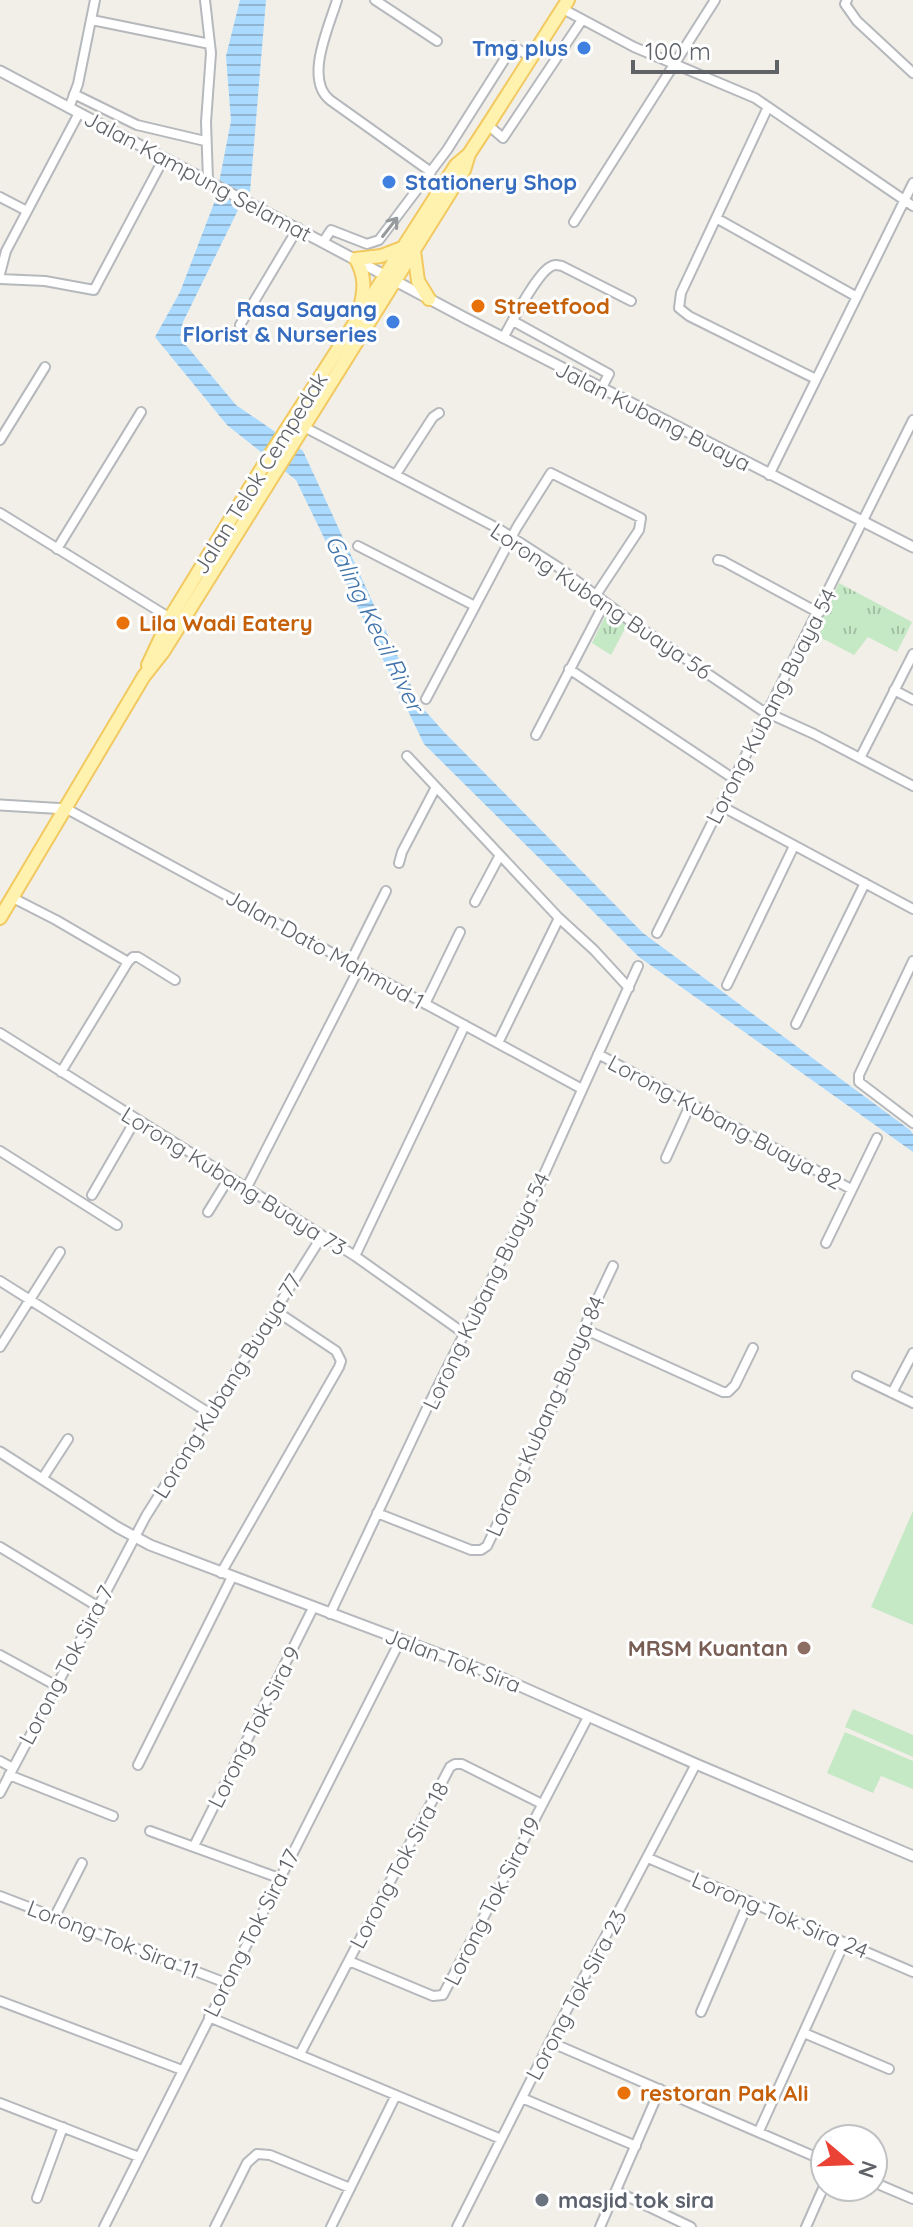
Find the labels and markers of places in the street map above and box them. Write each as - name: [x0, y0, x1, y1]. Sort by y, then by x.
- place label: Tmg plus: [472, 34, 568, 62]
- marker: Tmg plus: [575, 39, 593, 57]
- place label: Stationery Shop: [405, 168, 577, 196]
- marker: Stationery Shop: [380, 173, 398, 191]
- place label: Streetfood: [494, 292, 610, 320]
- place label: Rasa Sayang Florist & Nurseries: [182, 295, 377, 348]
- marker: Streetfood: [469, 297, 487, 315]
- marker: Rasa Sayang Florist & Nurseries: [384, 313, 402, 331]
- place label: Lila Wadi Eatery: [139, 609, 313, 637]
- marker: Lila Wadi Eatery: [114, 614, 132, 632]
- place label: MRSM Kuantan: [628, 1634, 788, 1662]
- marker: MRSM Kuantan: [795, 1639, 813, 1657]
- place label: restoran Pak Ali: [640, 2079, 808, 2107]
- marker: restoran Pak Ali: [615, 2084, 633, 2102]
- place label: masjid tok sira: [558, 2186, 714, 2214]
- marker: masjid tok sira: [533, 2191, 551, 2209]

